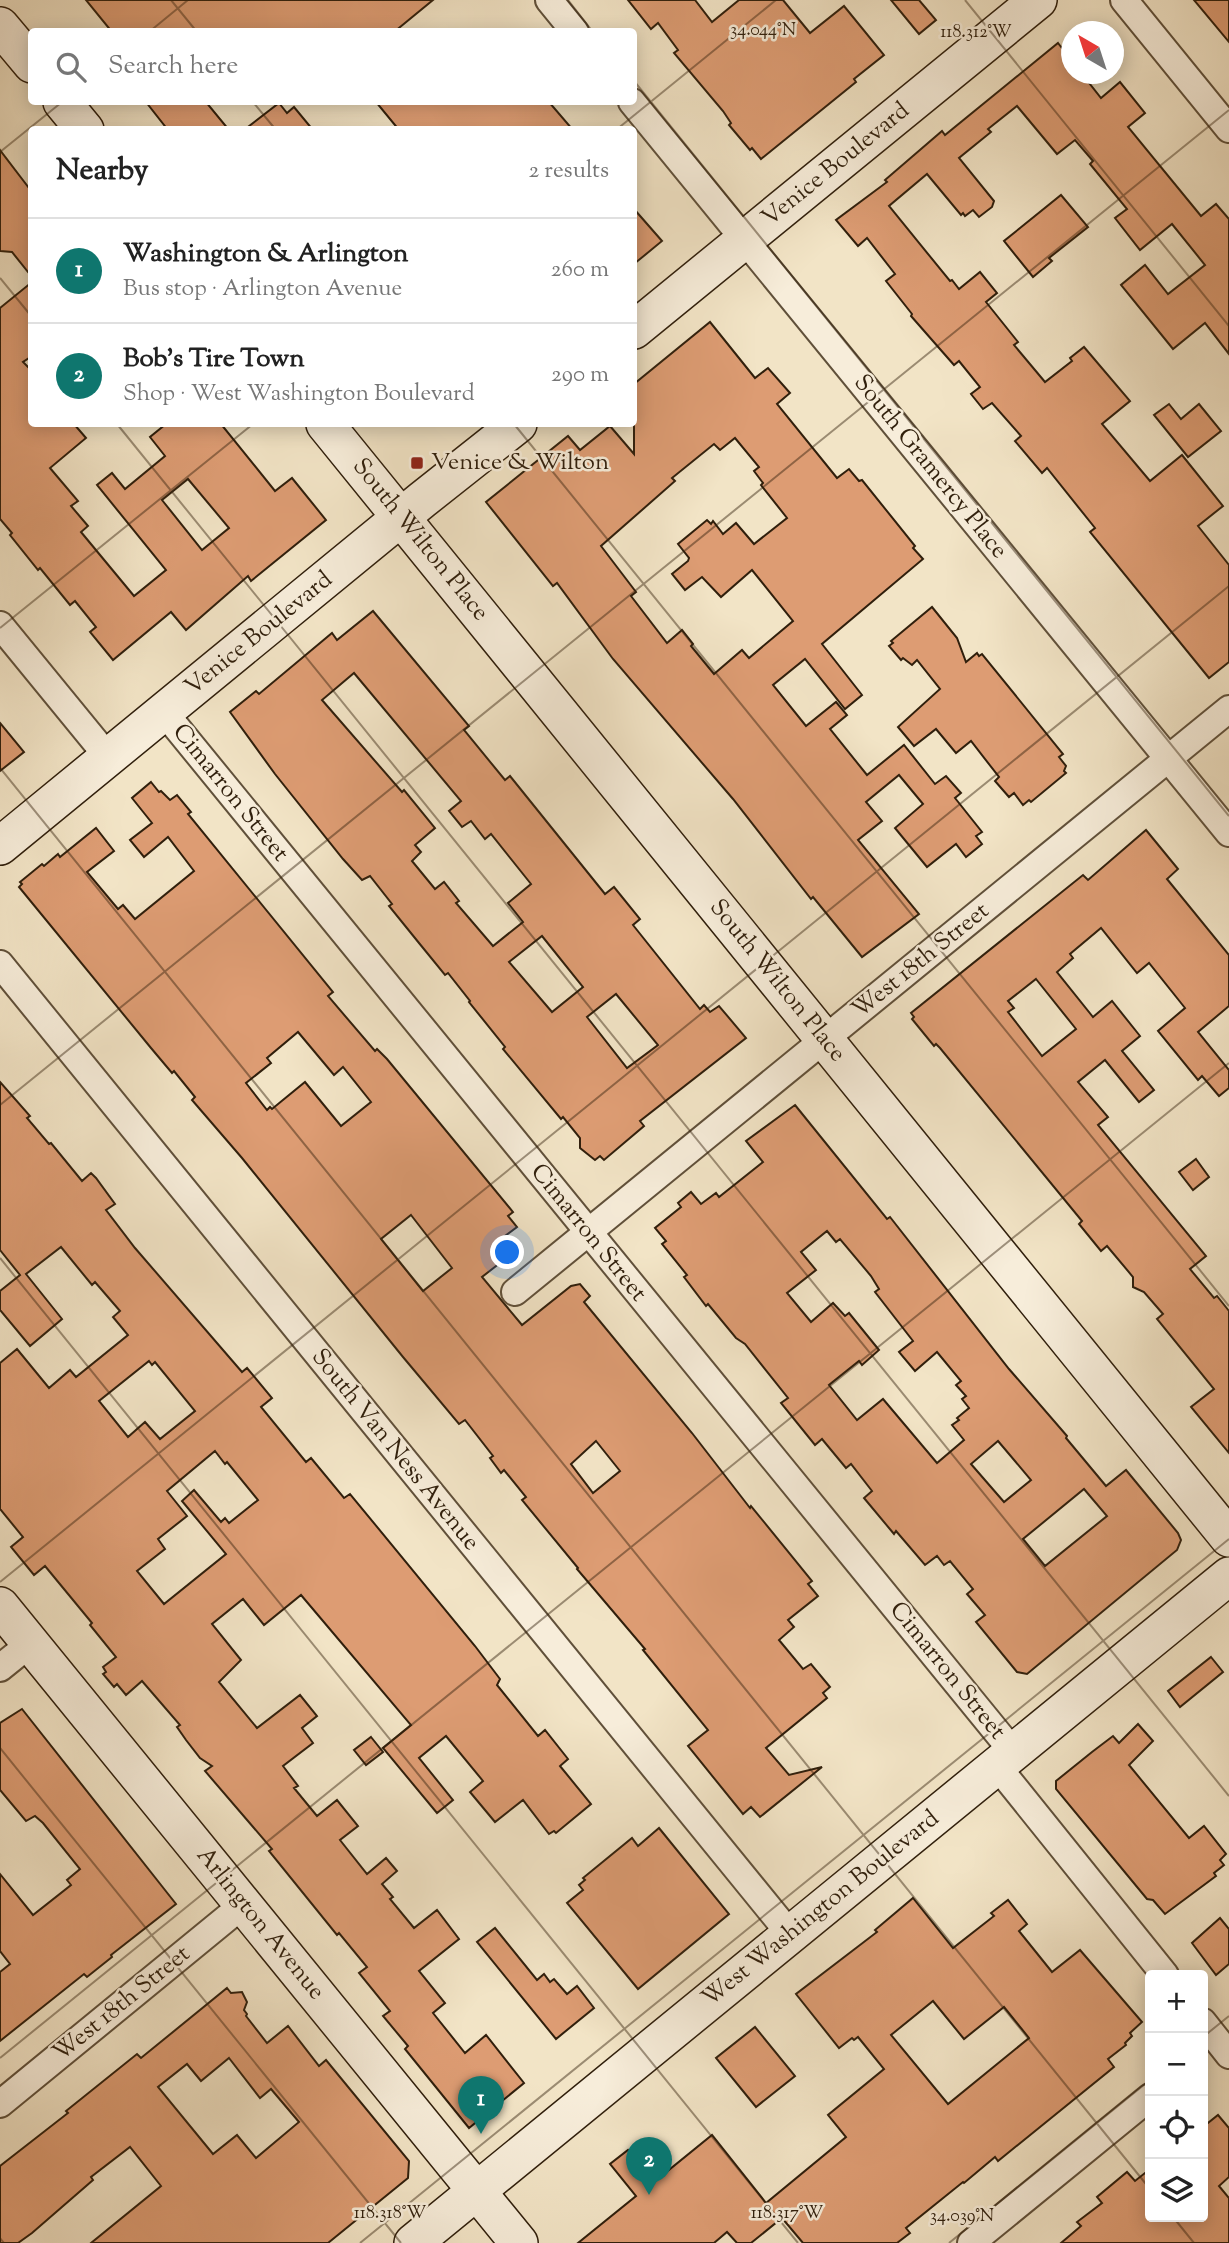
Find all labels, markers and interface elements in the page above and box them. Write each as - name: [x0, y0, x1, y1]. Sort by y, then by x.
- text: 34.044°N: [730, 18, 796, 44]
- text: 118.312°W: [940, 20, 1012, 46]
- north arrow: [1061, 21, 1124, 84]
- search box: [28, 28, 637, 105]
- icon: search: [52, 48, 90, 86]
- text: Search here: [108, 48, 238, 85]
- street label: Venice Boulevard: [755, 94, 918, 235]
- text: Nearby: [56, 150, 148, 193]
- text: 2 results: [529, 155, 609, 188]
- text: Washington & Arlington: [123, 236, 408, 273]
- text: 1: [75, 254, 83, 287]
- text: 260 m: [551, 254, 609, 287]
- text: Bus stop · Arlington Avenue: [123, 273, 402, 306]
- text: Bob's Tire Town: [123, 341, 305, 378]
- text: 2: [74, 359, 84, 392]
- text: 290 m: [551, 359, 609, 392]
- street label: South Gramercy Place: [845, 368, 1015, 566]
- text: Shop · West Washington Boulevard: [123, 378, 475, 411]
- place label: Venice & Wilton: [431, 446, 609, 480]
- street label: South Wilton Place: [344, 451, 496, 629]
- marker: Venice & Wilton: [409, 455, 425, 471]
- street label: Venice Boulevard: [178, 563, 341, 704]
- street label: Cimarron Street: [164, 717, 296, 869]
- street label: South Wilton Place: [701, 892, 853, 1070]
- street label: West 18th Street: [845, 895, 997, 1027]
- street label: Cimarron Street: [522, 1157, 654, 1309]
- your location: [490, 1235, 524, 1269]
- street label: South Van Ness Avenue: [303, 1342, 487, 1558]
- street label: Cimarron Street: [881, 1595, 1013, 1747]
- street label: West Washington Boulevard: [695, 1802, 947, 2015]
- street label: Arlington Avenue: [188, 1840, 332, 2008]
- street label: West 18th Street: [46, 1938, 198, 2070]
- map controls: [1145, 1970, 1208, 2222]
- button: +: [1145, 1970, 1208, 2033]
- button: −: [1145, 2033, 1208, 2096]
- pin: 1: [458, 2076, 504, 2134]
- button: locate: [1145, 2096, 1208, 2159]
- pin: 2: [626, 2137, 672, 2195]
- button: layers: [1145, 2159, 1208, 2222]
- text: 118.318°W: [354, 2201, 426, 2227]
- text: 118.317°W: [751, 2201, 823, 2227]
- text: 34.039°N: [930, 2204, 994, 2230]

